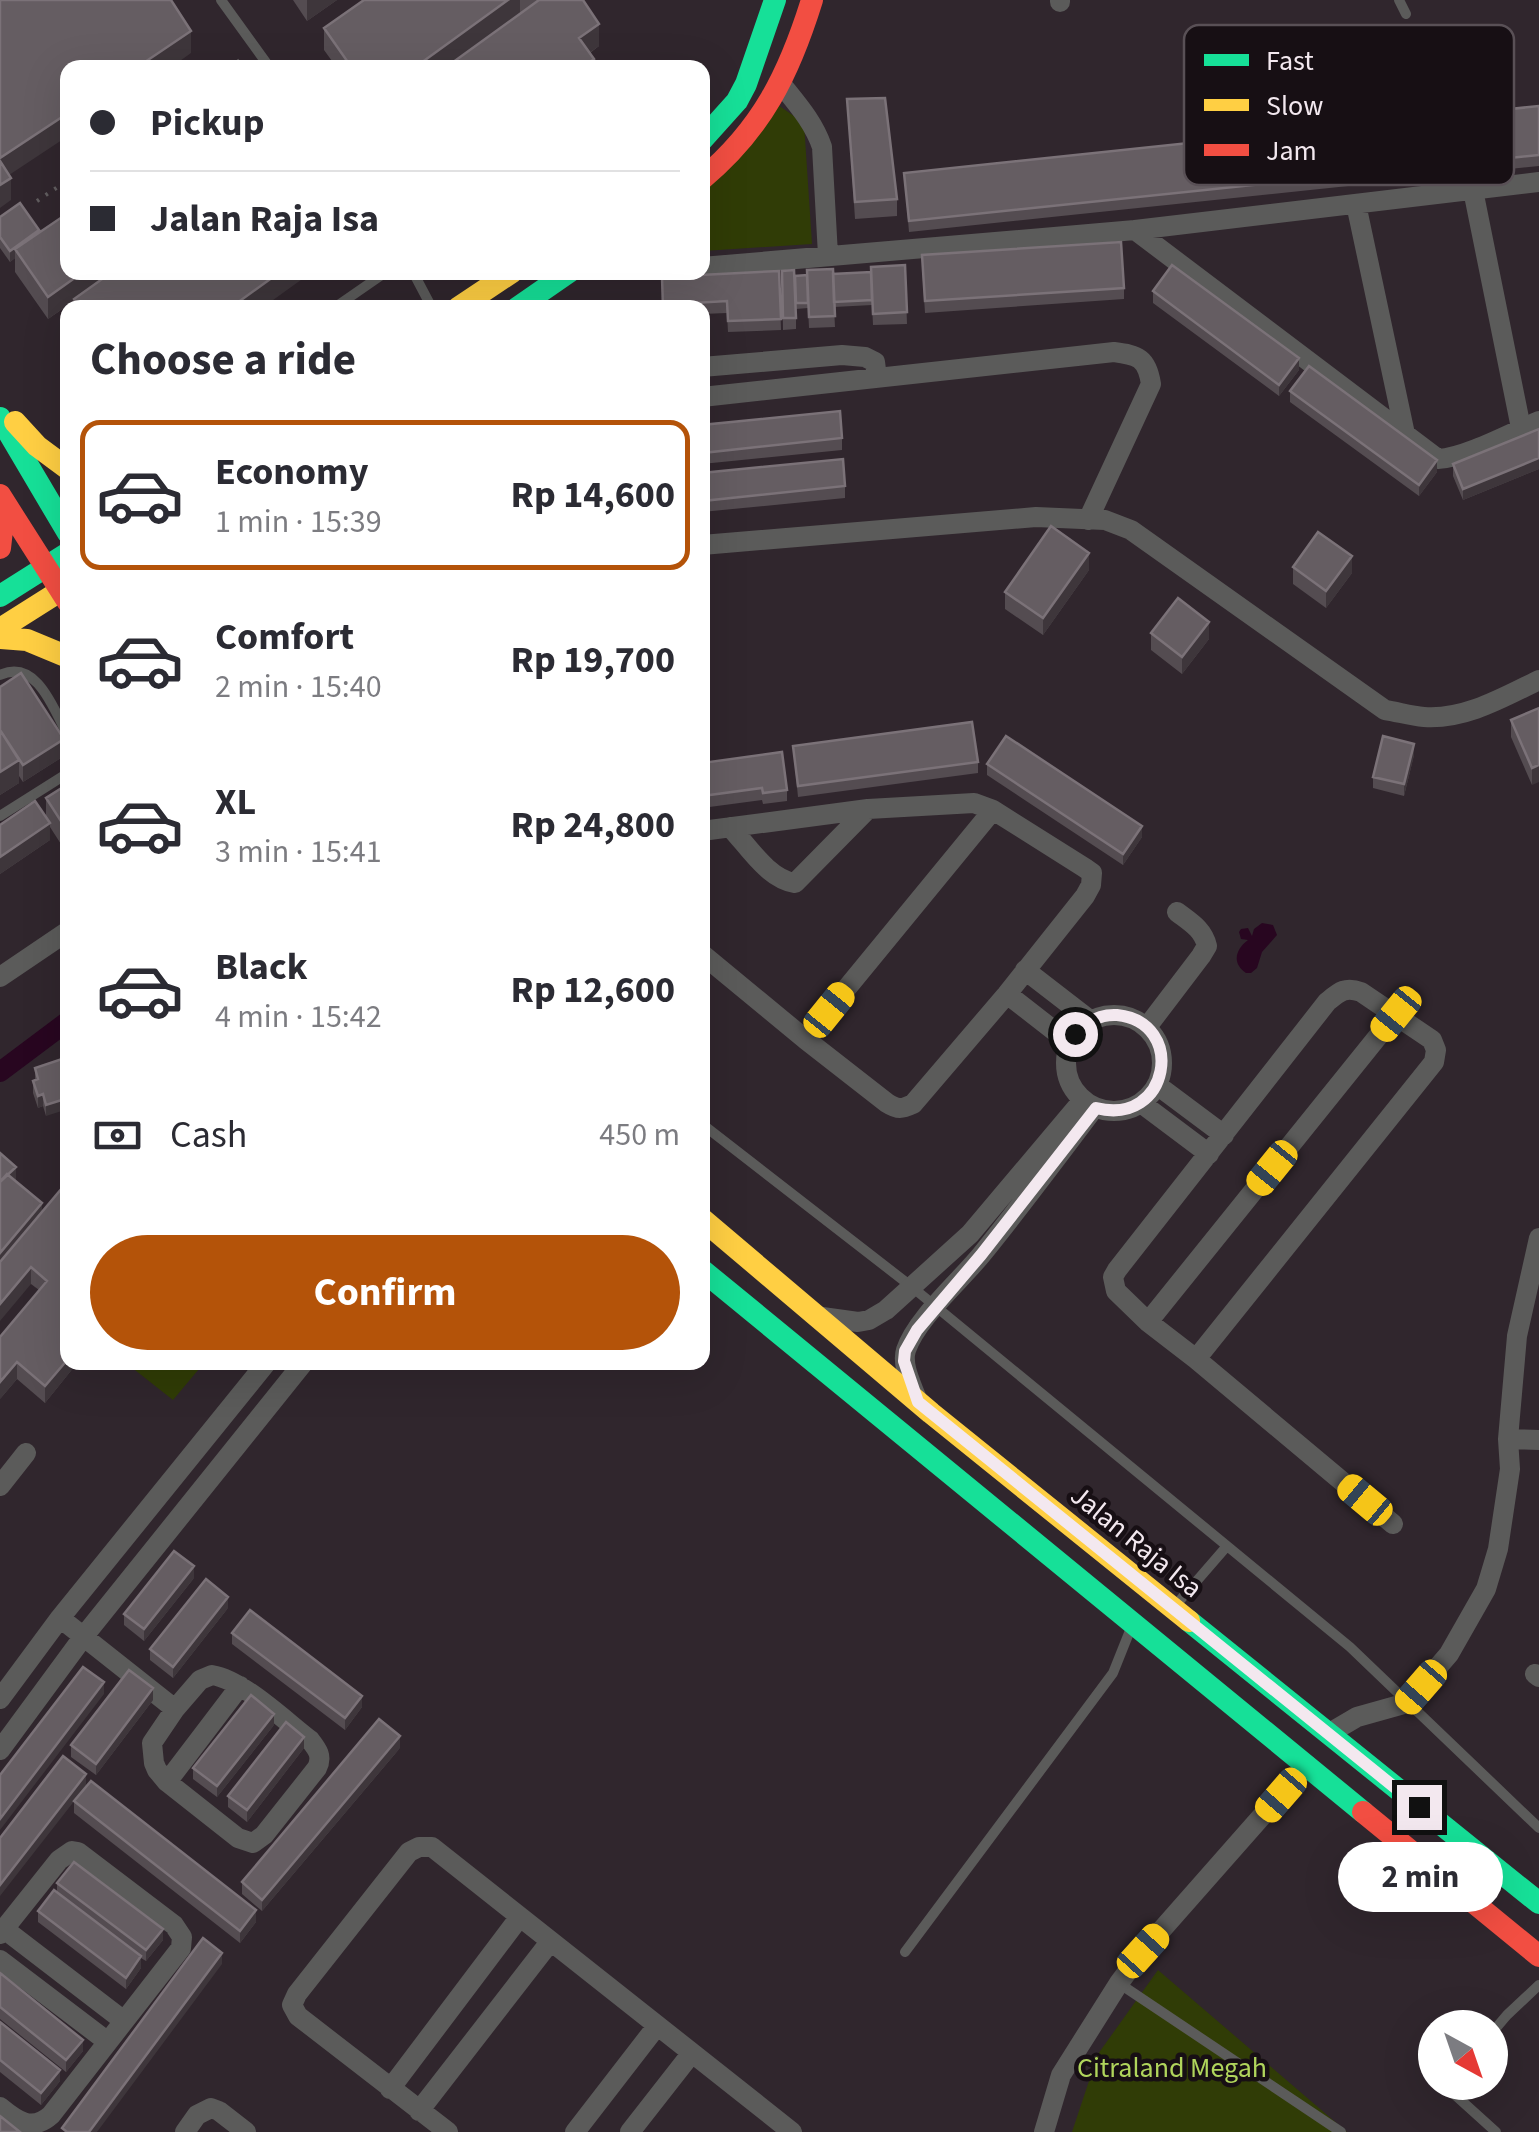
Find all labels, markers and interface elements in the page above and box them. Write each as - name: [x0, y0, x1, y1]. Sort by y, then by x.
- legend: [1184, 25, 1514, 185]
- text: Fast: [1266, 41, 1314, 81]
- text: Slow: [1266, 86, 1323, 126]
- text: Pickup: [150, 96, 264, 150]
- text: Jam: [1266, 131, 1317, 171]
- text: Jalan Raja Isa: [150, 192, 379, 246]
- text: Choose a ride: [90, 328, 356, 392]
- text: Economy: [215, 445, 368, 499]
- icon: car: [95, 450, 185, 540]
- text: Rp 14,600: [511, 468, 675, 522]
- text: 1 min · 15:39: [215, 499, 382, 545]
- text: Comfort: [215, 610, 354, 664]
- icon: car: [95, 615, 185, 705]
- text: Rp 19,700: [511, 633, 675, 687]
- text: 2 min · 15:40: [215, 664, 382, 710]
- text: XL: [215, 775, 256, 829]
- icon: car: [95, 780, 185, 870]
- text: Rp 24,800: [511, 798, 675, 852]
- text: 3 min · 15:41: [215, 829, 382, 875]
- text: Black: [215, 940, 308, 994]
- icon: car: [95, 945, 185, 1035]
- text: Rp 12,600: [511, 963, 675, 1017]
- car: [798, 977, 860, 1043]
- car: [1365, 981, 1427, 1047]
- text: 4 min · 15:42: [215, 994, 382, 1040]
- route start: [1053, 1012, 1098, 1057]
- icon: cash: [90, 1108, 145, 1163]
- text: Cash: [170, 1108, 247, 1162]
- text: 450 m: [599, 1112, 680, 1158]
- car: [1241, 1135, 1303, 1201]
- button: Confirm: [90, 1235, 680, 1350]
- car: [1332, 1469, 1398, 1531]
- street label: Jalan Raja Isa: [1062, 1476, 1211, 1608]
- car: [1390, 1655, 1452, 1719]
- car: [1250, 1763, 1312, 1827]
- route end: [1397, 1785, 1442, 1830]
- callout: 2 min: [1336, 1842, 1502, 1912]
- text: 2 min: [1382, 1854, 1459, 1900]
- car: [1112, 1919, 1174, 1983]
- north arrow: [1418, 2010, 1508, 2100]
- map controls: [1418, 2010, 1508, 2100]
- park label: Citraland Megah: [1077, 2048, 1267, 2088]

